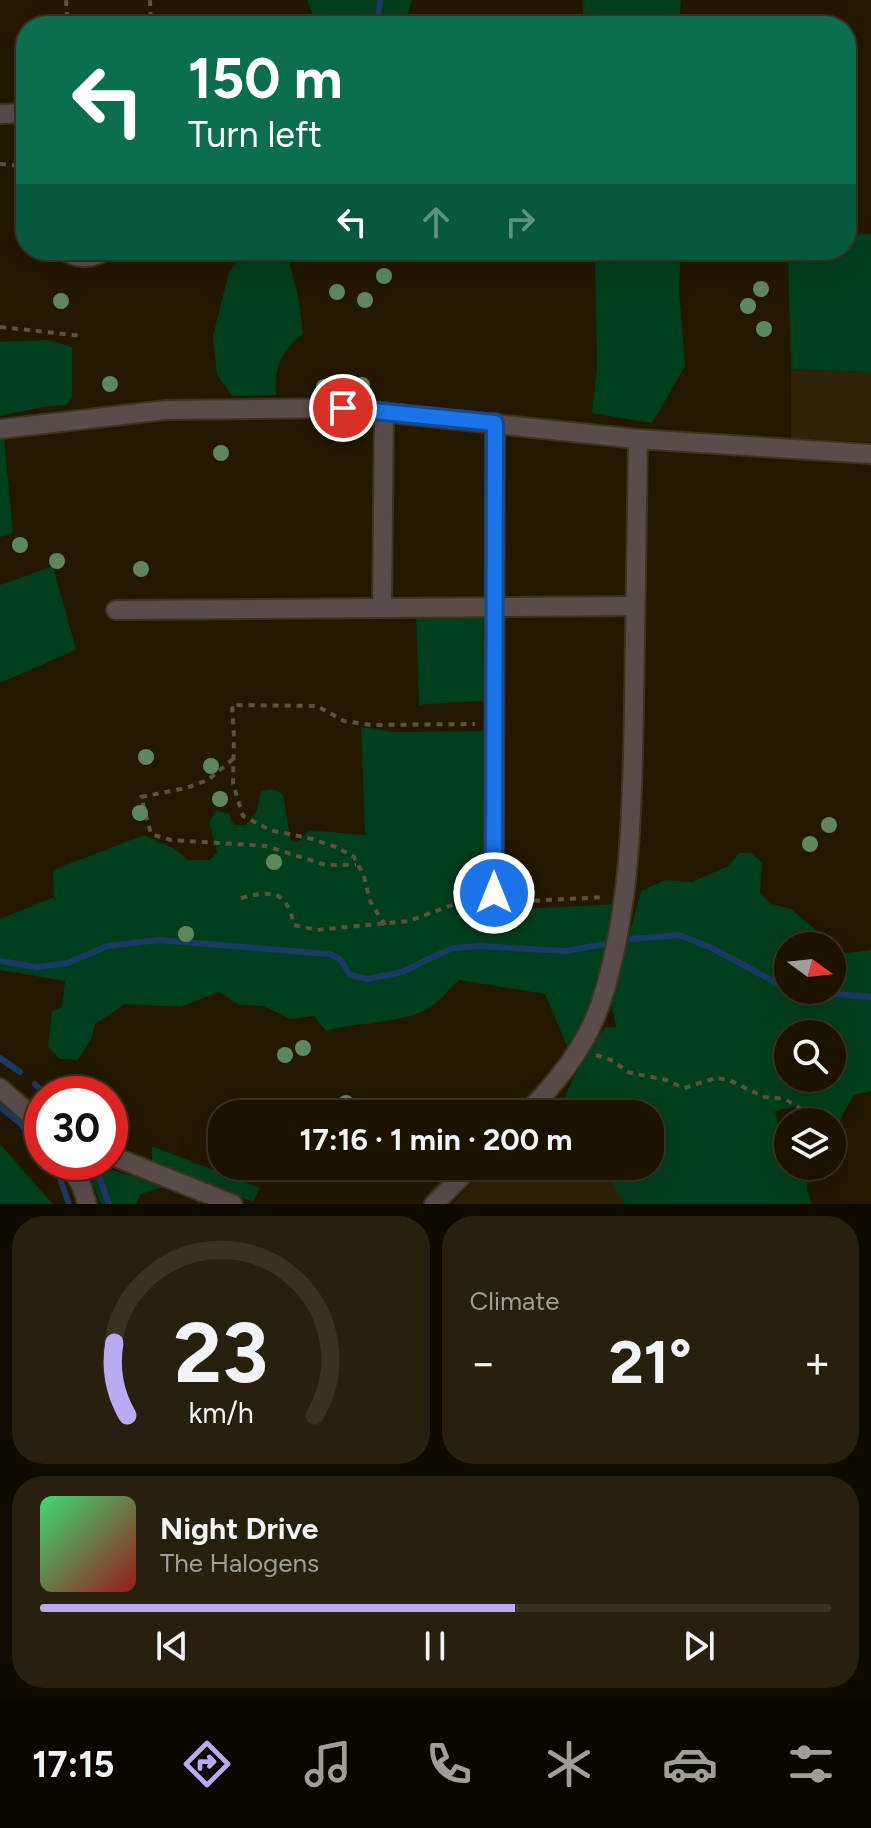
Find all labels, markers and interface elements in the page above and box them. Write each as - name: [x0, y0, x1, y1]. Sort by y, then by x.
- text: 150 m: [188, 45, 343, 112]
- icon: left: [56, 48, 160, 152]
- text: Turn left: [188, 113, 322, 156]
- icon: left: [330, 200, 374, 244]
- icon: ahead: [414, 200, 458, 244]
- icon: right: [498, 200, 542, 244]
- pin: [309, 374, 377, 442]
- icon: arrive: [321, 386, 365, 430]
- position arrow: [452, 851, 536, 935]
- north arrow: [774, 932, 846, 1004]
- map controls: [774, 932, 846, 1180]
- button: search: [774, 1020, 846, 1092]
- speed limit sign: 30: [24, 1076, 128, 1180]
- button: layers: [774, 1108, 846, 1180]
- text: 17:16 · 1 min · 200 m: [300, 1121, 573, 1158]
- text: Climate: [470, 1285, 559, 1317]
- text: 23: [174, 1303, 268, 1403]
- text: 21°: [609, 1326, 692, 1398]
- text: −: [470, 1336, 497, 1389]
- text: +: [804, 1336, 831, 1389]
- text: km/h: [188, 1396, 253, 1430]
- text: Night Drive: [160, 1510, 318, 1547]
- text: The Halogens: [160, 1547, 319, 1579]
- icon: previous: [150, 1624, 194, 1668]
- icon: pause: [413, 1624, 457, 1668]
- icon: next: [677, 1624, 721, 1668]
- icon: directions: [179, 1736, 235, 1792]
- icon: music: [300, 1736, 356, 1792]
- icon: phone: [421, 1736, 477, 1792]
- icon: climate: [541, 1736, 597, 1792]
- icon: car: [662, 1736, 718, 1792]
- icon: filters: [783, 1736, 839, 1792]
- text: 17:15: [32, 1743, 115, 1786]

